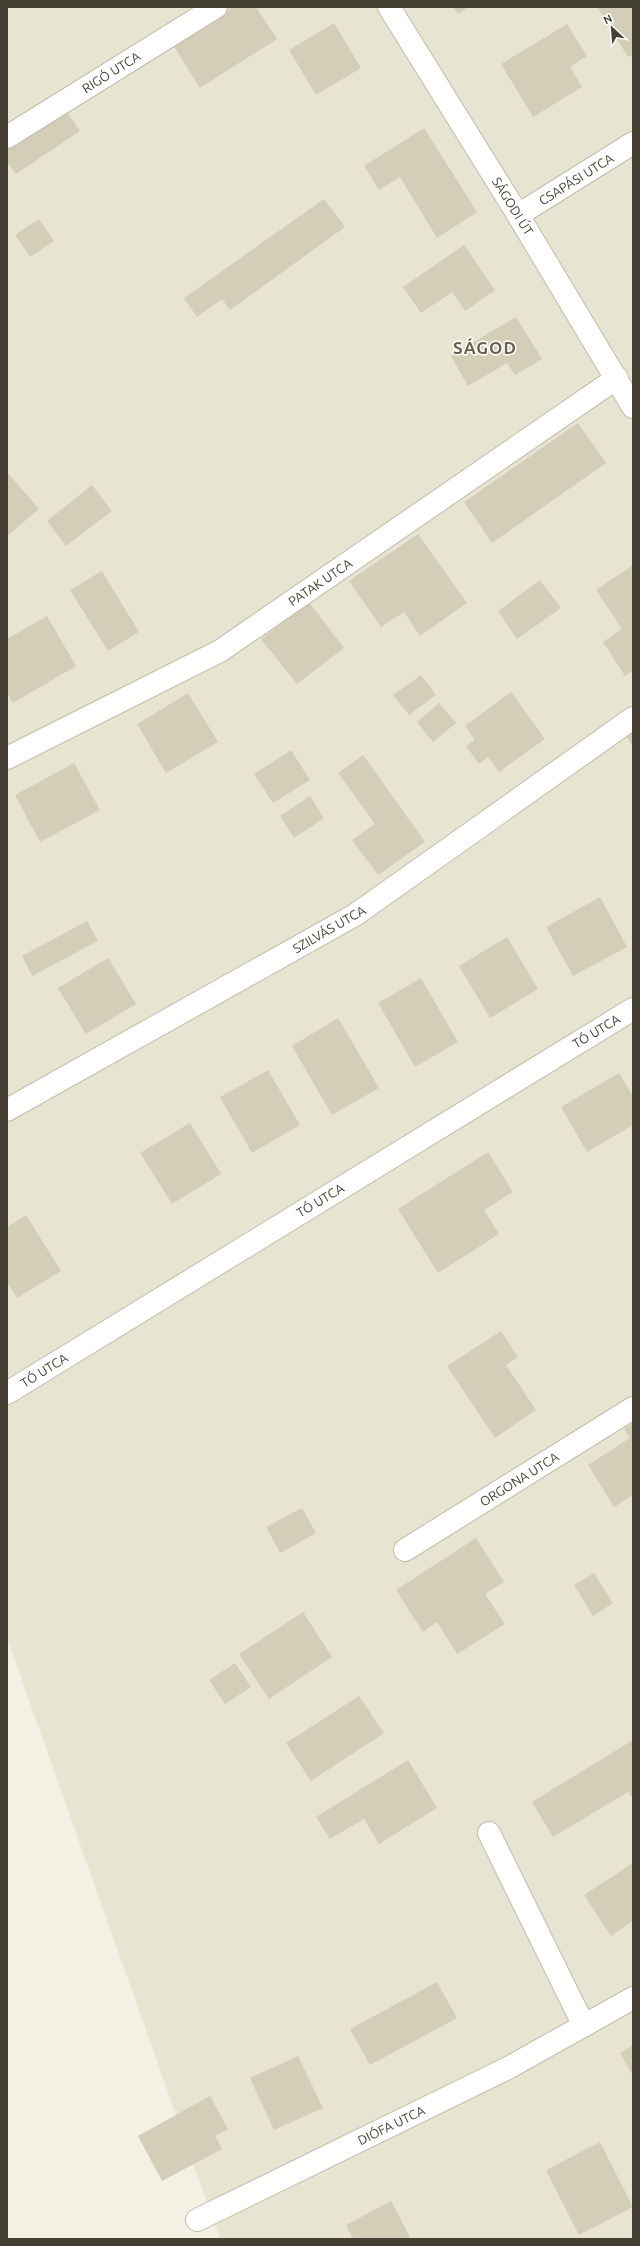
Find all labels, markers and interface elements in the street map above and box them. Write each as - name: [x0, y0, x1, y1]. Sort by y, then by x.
- north arrow: [592, 8, 632, 48]
- text: N: [601, 12, 614, 26]
- street label: RIGÓ UTCA: [79, 48, 143, 95]
- street label: CSAPÁSI UTCA: [536, 149, 616, 207]
- street label: SÁGODI ÚT: [490, 174, 537, 237]
- district label: SÁGOD: [453, 337, 517, 357]
- street label: PATAK UTCA: [286, 555, 355, 608]
- street label: SZILVÁS UTCA: [290, 901, 368, 955]
- street label: TÓ UTCA: [570, 1011, 623, 1051]
- street label: TÓ UTCA: [294, 1180, 347, 1220]
- street label: TÓ UTCA: [18, 1350, 71, 1390]
- street label: ORGONA UTCA: [477, 1449, 561, 1509]
- street label: DIÓFA UTCA: [355, 2102, 427, 2147]

